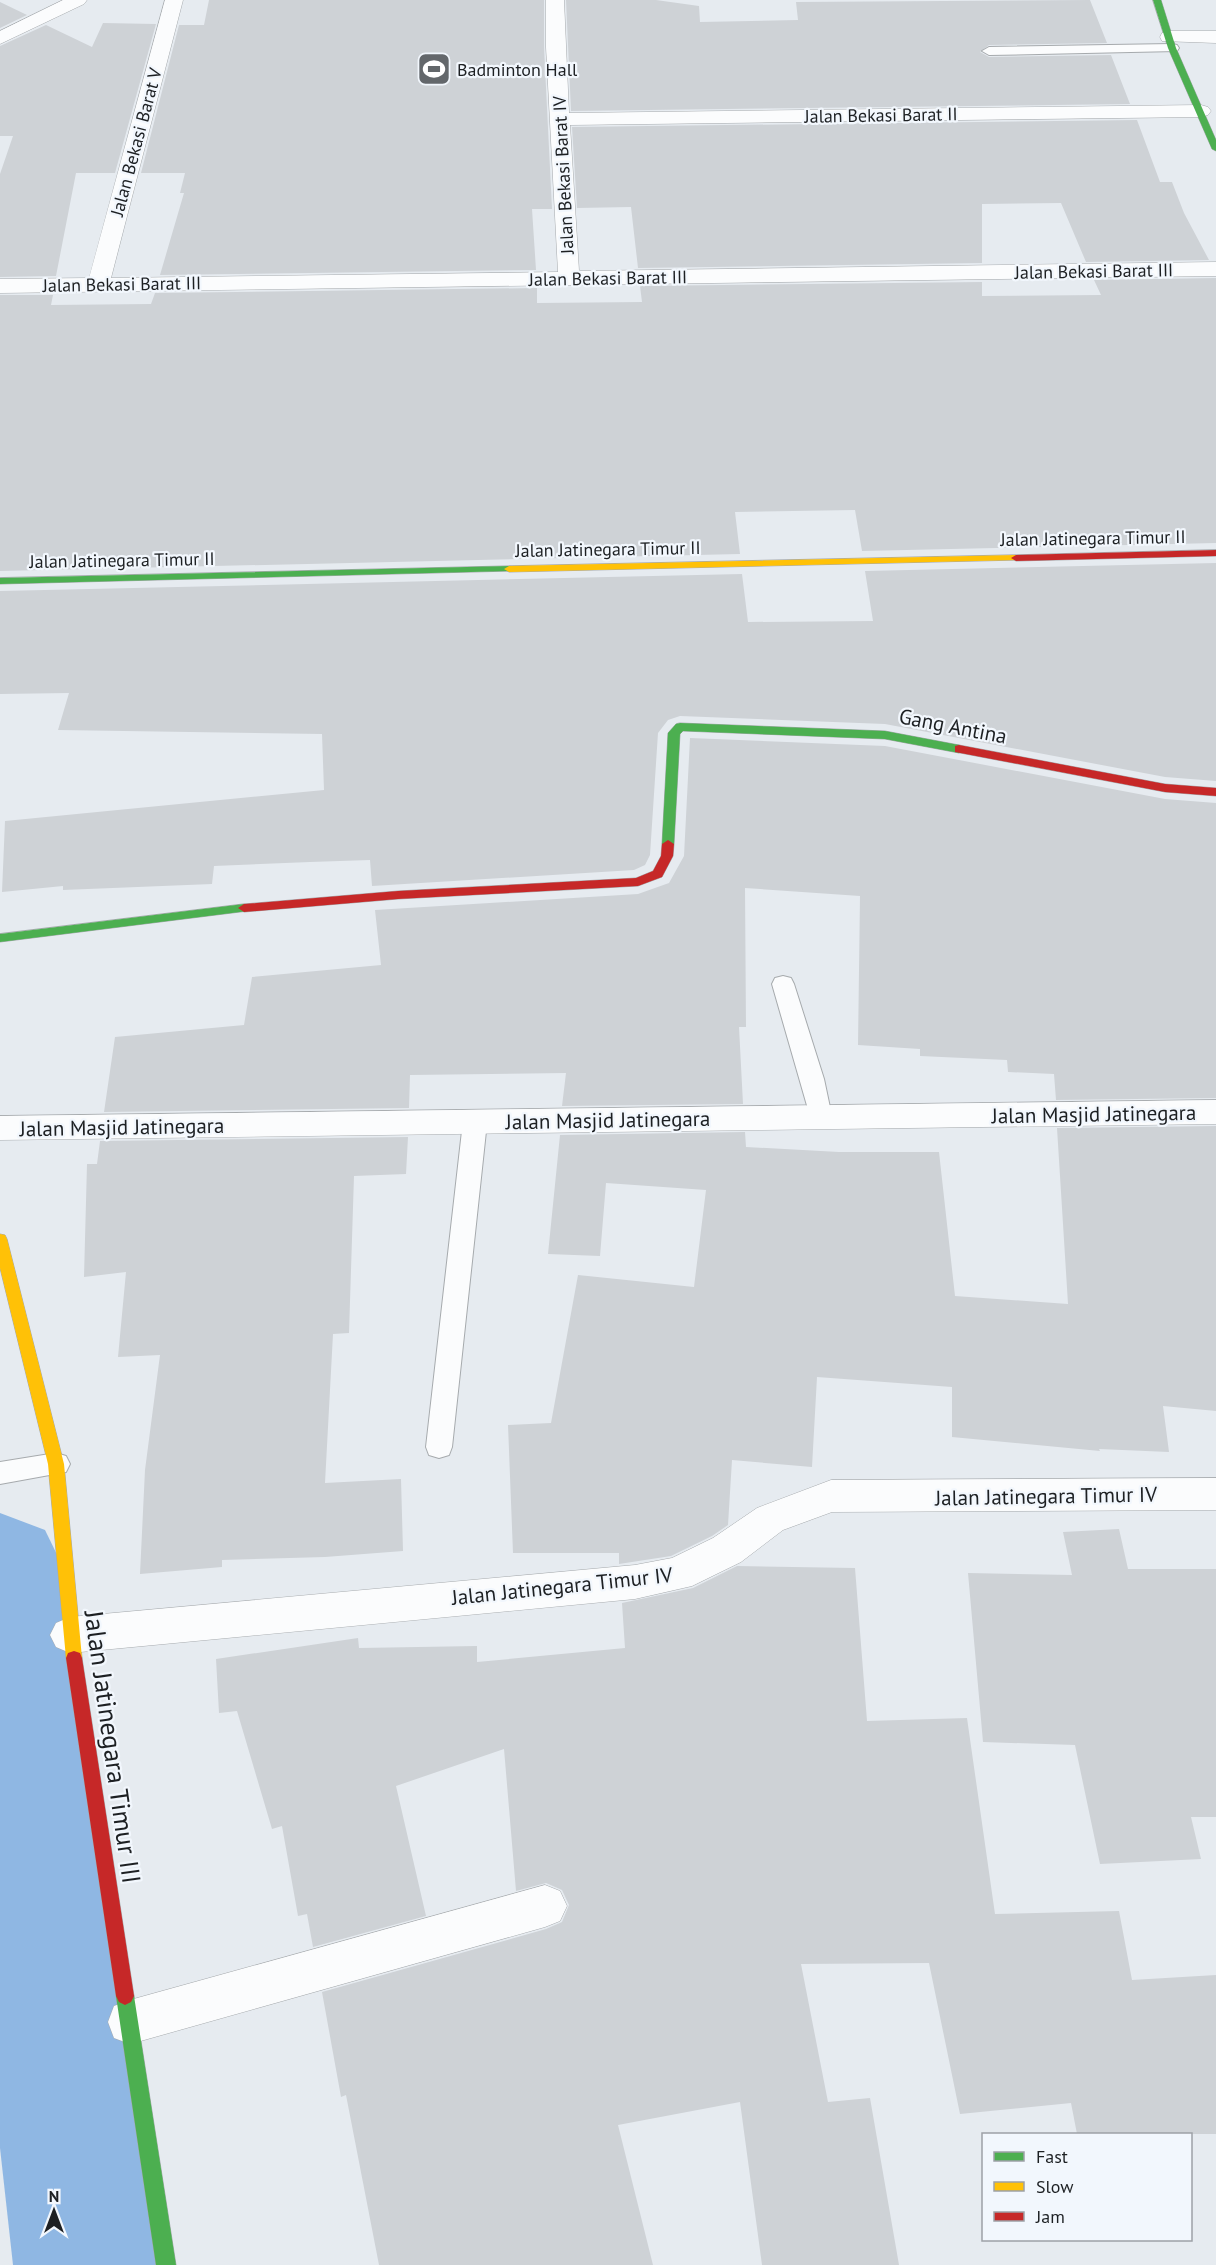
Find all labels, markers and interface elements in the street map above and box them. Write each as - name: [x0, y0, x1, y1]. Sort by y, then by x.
- sports icon: Badminton Hall: [416, 51, 452, 87]
- place label: Badminton Hall: [457, 58, 578, 81]
- street label: Jalan Bekasi Barat V: [105, 65, 167, 220]
- street label: Jalan Bekasi Barat IV: [547, 95, 579, 256]
- street label: Jalan Bekasi Barat II: [803, 102, 958, 128]
- street label: Jalan Bekasi Barat III: [1014, 258, 1173, 284]
- street label: Jalan Bekasi Barat III: [528, 265, 687, 291]
- street label: Jalan Bekasi Barat III: [42, 271, 201, 297]
- street label: Jalan Jatinegara Timur II: [999, 525, 1186, 551]
- street label: Jalan Jatinegara Timur II: [514, 536, 701, 562]
- street label: Jalan Jatinegara Timur II: [28, 547, 215, 573]
- street label: Gang Antina: [897, 702, 1009, 750]
- street label: Jalan Masjid Jatinegara: [990, 1099, 1197, 1129]
- street label: Jalan Masjid Jatinegara: [504, 1105, 711, 1135]
- street label: Jalan Masjid Jatinegara: [18, 1112, 225, 1142]
- street label: Jalan Jatinegara Timur IV: [934, 1481, 1157, 1511]
- street label: Jalan Jatinegara Timur IV: [449, 1561, 674, 1611]
- street label: Jalan Jatinegara Timur III: [77, 1607, 148, 1886]
- legend: [982, 2133, 1192, 2241]
- text: Fast: [1036, 2145, 1068, 2168]
- text: Slow: [1036, 2175, 1074, 2198]
- north arrow: [24, 2181, 84, 2241]
- text: N: [49, 2186, 59, 2206]
- text: Jam: [1035, 2205, 1065, 2228]

